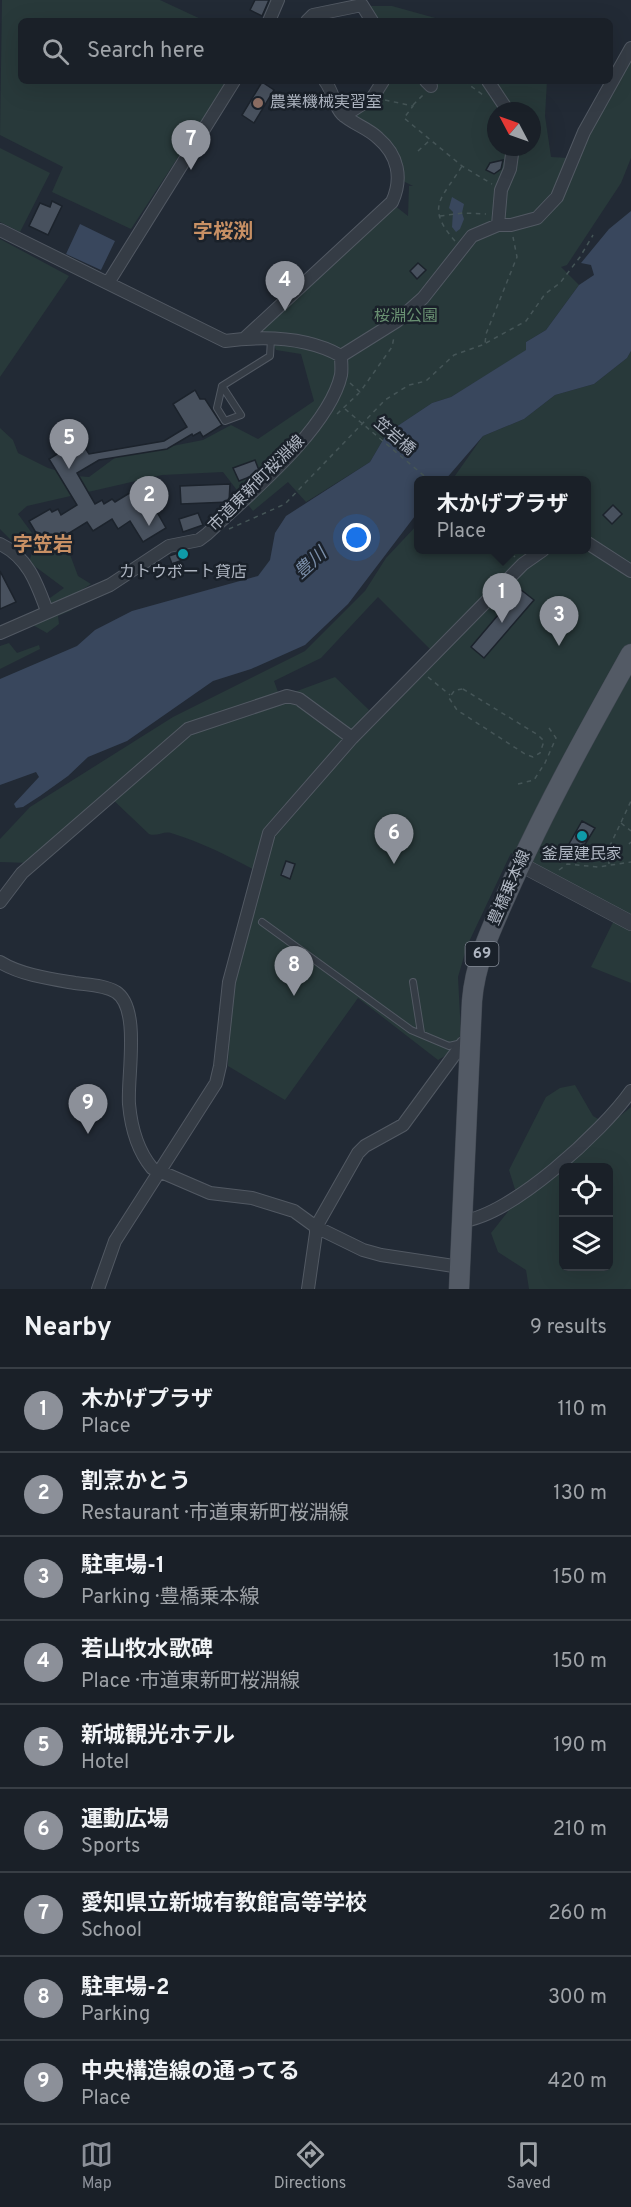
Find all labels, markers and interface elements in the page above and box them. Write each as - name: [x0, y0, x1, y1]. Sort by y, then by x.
- search box: [18, 18, 613, 84]
- icon: search: [39, 35, 72, 68]
- text: Search here: [87, 38, 205, 65]
- place label: 農業機械実習室: [270, 93, 382, 113]
- marker: 農業機械実習室: [251, 96, 265, 110]
- north arrow: [487, 102, 541, 156]
- pin: 7: [172, 120, 210, 170]
- district label: 字桜渕: [193, 220, 253, 246]
- pin: 4: [266, 262, 304, 311]
- park label: 桜淵公園: [374, 307, 438, 327]
- street label: 笠岩橋: [369, 414, 419, 460]
- pin: 5: [50, 420, 88, 469]
- street label: 市道東新町桜淵線: [205, 432, 309, 536]
- pin: 2: [130, 476, 168, 526]
- popup: [414, 476, 591, 554]
- text: 木かげプラザ: [436, 492, 569, 519]
- text: Place: [436, 519, 486, 545]
- your location: [342, 523, 371, 552]
- district label: 字笠岩: [13, 533, 73, 559]
- water label: 豊川: [290, 542, 334, 585]
- marker: カトウボート貸店: [176, 547, 190, 561]
- place label: カトウボート貸店: [119, 563, 247, 583]
- pin: 1: [482, 574, 522, 623]
- pin: 3: [540, 596, 578, 646]
- pin: 6: [374, 814, 414, 864]
- marker: 釜屋建民家: [575, 829, 589, 843]
- place label: 釜屋建民家: [542, 845, 622, 865]
- street label: 豊橋乗本線: [485, 847, 535, 929]
- road number: 69: [466, 942, 498, 966]
- pin: 8: [274, 946, 314, 996]
- pin: 9: [68, 1084, 107, 1134]
- map controls: [559, 1163, 613, 1271]
- button: locate: [559, 1163, 613, 1217]
- button: layers: [559, 1217, 613, 1271]
- text: Nearby: [24, 1312, 112, 1345]
- text: 9 results: [530, 1315, 607, 1341]
- text: 木かげプラザ: [81, 1387, 213, 1414]
- text: 1: [40, 1397, 48, 1423]
- text: 110 m: [558, 1397, 607, 1423]
- text: Place: [81, 1414, 131, 1440]
- text: 割烹かとう: [81, 1469, 191, 1496]
- text: 2: [37, 1481, 50, 1507]
- text: 130 m: [553, 1481, 607, 1507]
- text: Restaurant · 市道東新町桜淵線: [81, 1501, 349, 1527]
- text: 駐車場-1: [81, 1553, 165, 1580]
- text: 3: [38, 1565, 50, 1591]
- text: 150 m: [553, 1565, 607, 1591]
- text: Parking · 豊橋乗本線: [81, 1585, 260, 1611]
- text: 若山牧水歌碑: [81, 1637, 213, 1664]
- text: 4: [37, 1649, 50, 1675]
- text: 150 m: [553, 1649, 607, 1675]
- text: Place · 市道東新町桜淵線: [81, 1669, 300, 1695]
- text: 新城観光ホテル: [81, 1723, 235, 1750]
- text: 5: [37, 1733, 50, 1759]
- text: 190 m: [553, 1733, 607, 1759]
- text: Hotel: [81, 1750, 129, 1776]
- text: 運動広場: [81, 1807, 169, 1834]
- text: 6: [37, 1817, 50, 1843]
- text: 210 m: [553, 1817, 607, 1843]
- text: Sports: [81, 1834, 141, 1860]
- text: 愛知県立新城有教館高等学校: [81, 1891, 367, 1918]
- text: 7: [38, 1901, 49, 1927]
- text: 260 m: [548, 1901, 607, 1927]
- text: School: [81, 1918, 142, 1944]
- text: 駐車場-2: [81, 1975, 170, 2002]
- text: 8: [37, 1985, 50, 2011]
- text: 300 m: [548, 1985, 607, 2011]
- text: Parking: [81, 2002, 150, 2028]
- text: 中央構造線の通ってる: [81, 2059, 300, 2086]
- text: 9: [37, 2069, 50, 2095]
- text: 420 m: [548, 2069, 607, 2095]
- text: Place: [81, 2086, 131, 2112]
- tab: Map: [80, 2138, 113, 2194]
- tab: Directions: [274, 2138, 346, 2194]
- tab: Saved: [507, 2138, 551, 2194]

